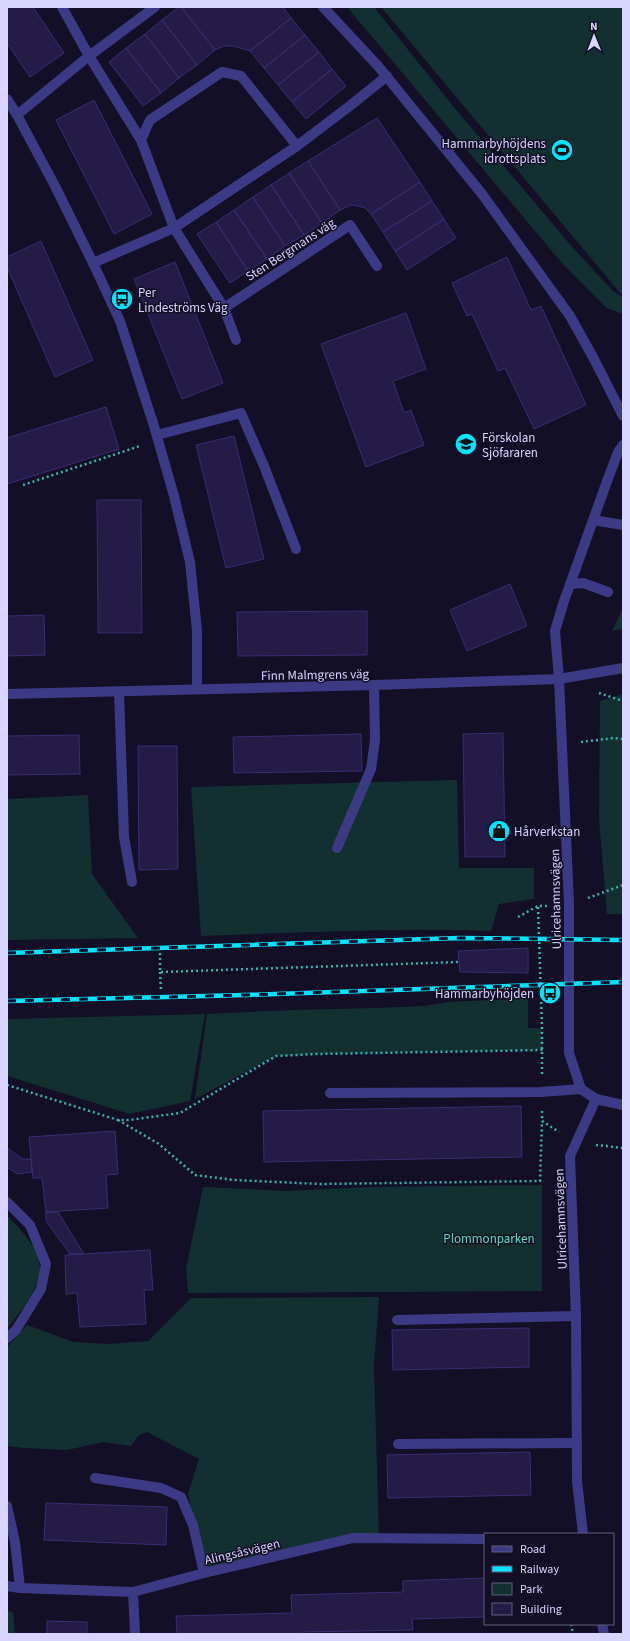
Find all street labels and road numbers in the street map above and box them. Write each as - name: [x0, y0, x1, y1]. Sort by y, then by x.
- street label: Sten Bergmans väg: [242, 214, 339, 286]
- street label: Finn Malmgrens väg: [261, 665, 370, 685]
- street label: Ulricehamnsvägen: [546, 848, 566, 950]
- street label: Ulricehamnsvägen: [550, 1168, 572, 1270]
- street label: Alingsåsvägen: [203, 1535, 282, 1569]

